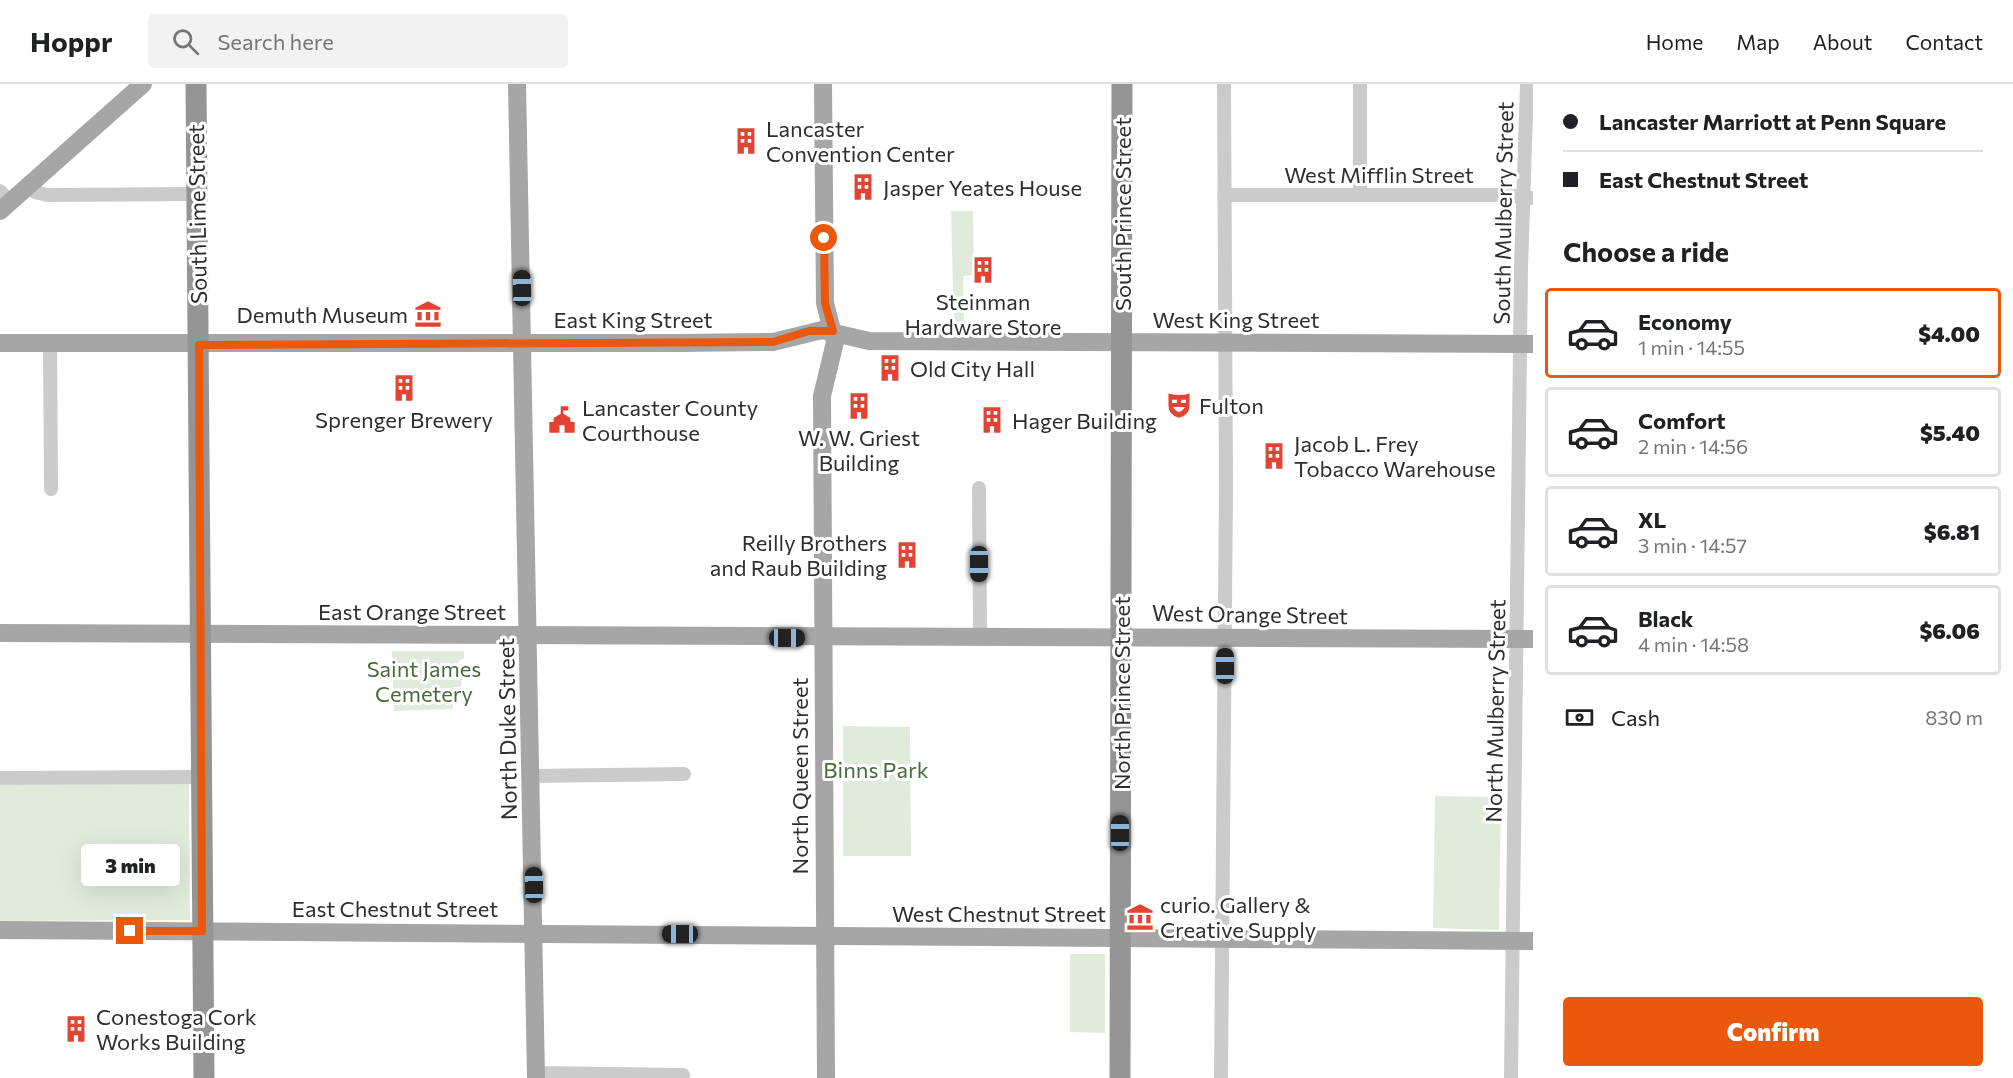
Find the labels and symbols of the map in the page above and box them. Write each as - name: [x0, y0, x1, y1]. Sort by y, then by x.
- street label: South Mulberry Street: [1488, 101, 1518, 325]
- place label: Lancaster Convention Center: [766, 115, 955, 167]
- street label: South Prince Street: [1109, 117, 1136, 311]
- street label: South Lime Street: [182, 124, 212, 304]
- building icon: Lancaster Convention Center: [731, 126, 761, 156]
- street label: West Mifflin Street: [1284, 161, 1474, 188]
- building icon: Jasper Yeates House: [848, 172, 878, 202]
- place label: Jasper Yeates House: [883, 174, 1082, 201]
- route start: [810, 224, 837, 251]
- building icon: Steinman Hardware Store: [968, 255, 998, 285]
- car: [513, 270, 531, 306]
- place label: Steinman Hardware Store: [905, 288, 1061, 340]
- museum icon: Demuth Museum: [413, 299, 443, 329]
- place label: Demuth Museum: [236, 301, 408, 328]
- street label: East King Street: [553, 306, 713, 333]
- street label: West King Street: [1152, 306, 1320, 333]
- building icon: Old City Hall: [875, 353, 905, 383]
- place label: Old City Hall: [910, 355, 1035, 382]
- building icon: Sprenger Brewery: [389, 373, 419, 403]
- theatre icon: Fulton: [1164, 390, 1194, 420]
- building icon: W. W. Griest Building: [844, 391, 874, 421]
- place label: Fulton: [1199, 392, 1264, 419]
- place label: Lancaster County Courthouse: [582, 394, 758, 446]
- public building icon: Lancaster County Courthouse: [547, 405, 577, 435]
- building icon: Hager Building: [977, 405, 1007, 435]
- place label: Sprenger Brewery: [315, 406, 493, 433]
- place label: Hager Building: [1012, 407, 1157, 434]
- place label: W. W. Griest Building: [798, 424, 920, 476]
- place label: Jacob L. Frey Tobacco Warehouse: [1294, 430, 1496, 482]
- building icon: Jacob L. Frey Tobacco Warehouse: [1259, 441, 1289, 471]
- place label: Reilly Brothers and Raub Building: [710, 529, 887, 581]
- building icon: Reilly Brothers and Raub Building: [892, 540, 922, 570]
- car: [970, 546, 988, 582]
- street label: North Prince Street: [1108, 596, 1135, 790]
- street label: East Orange Street: [318, 598, 506, 625]
- street label: West Orange Street: [1152, 599, 1348, 629]
- street label: North Mulberry Street: [1480, 599, 1510, 823]
- car: [769, 629, 805, 647]
- street label: North Duke Street: [492, 638, 522, 820]
- car: [1216, 648, 1234, 684]
- park label: Saint James Cemetery: [367, 655, 481, 707]
- street label: North Queen Street: [786, 678, 813, 874]
- park label: Binns Park: [823, 756, 929, 783]
- car: [1111, 815, 1129, 851]
- callout: 3 min: [80, 844, 180, 886]
- car: [525, 867, 543, 903]
- place label: curio. Gallery & Creative Supply: [1160, 891, 1316, 943]
- street label: East Chestnut Street: [292, 895, 498, 922]
- street label: West Chestnut Street: [892, 900, 1106, 927]
- museum icon: curio. Gallery & Creative Supply: [1125, 902, 1155, 932]
- route end: [116, 917, 143, 944]
- car: [662, 925, 698, 943]
- place label: Conestoga Cork Works Building: [96, 1003, 257, 1055]
- building icon: Conestoga Cork Works Building: [61, 1014, 91, 1044]

